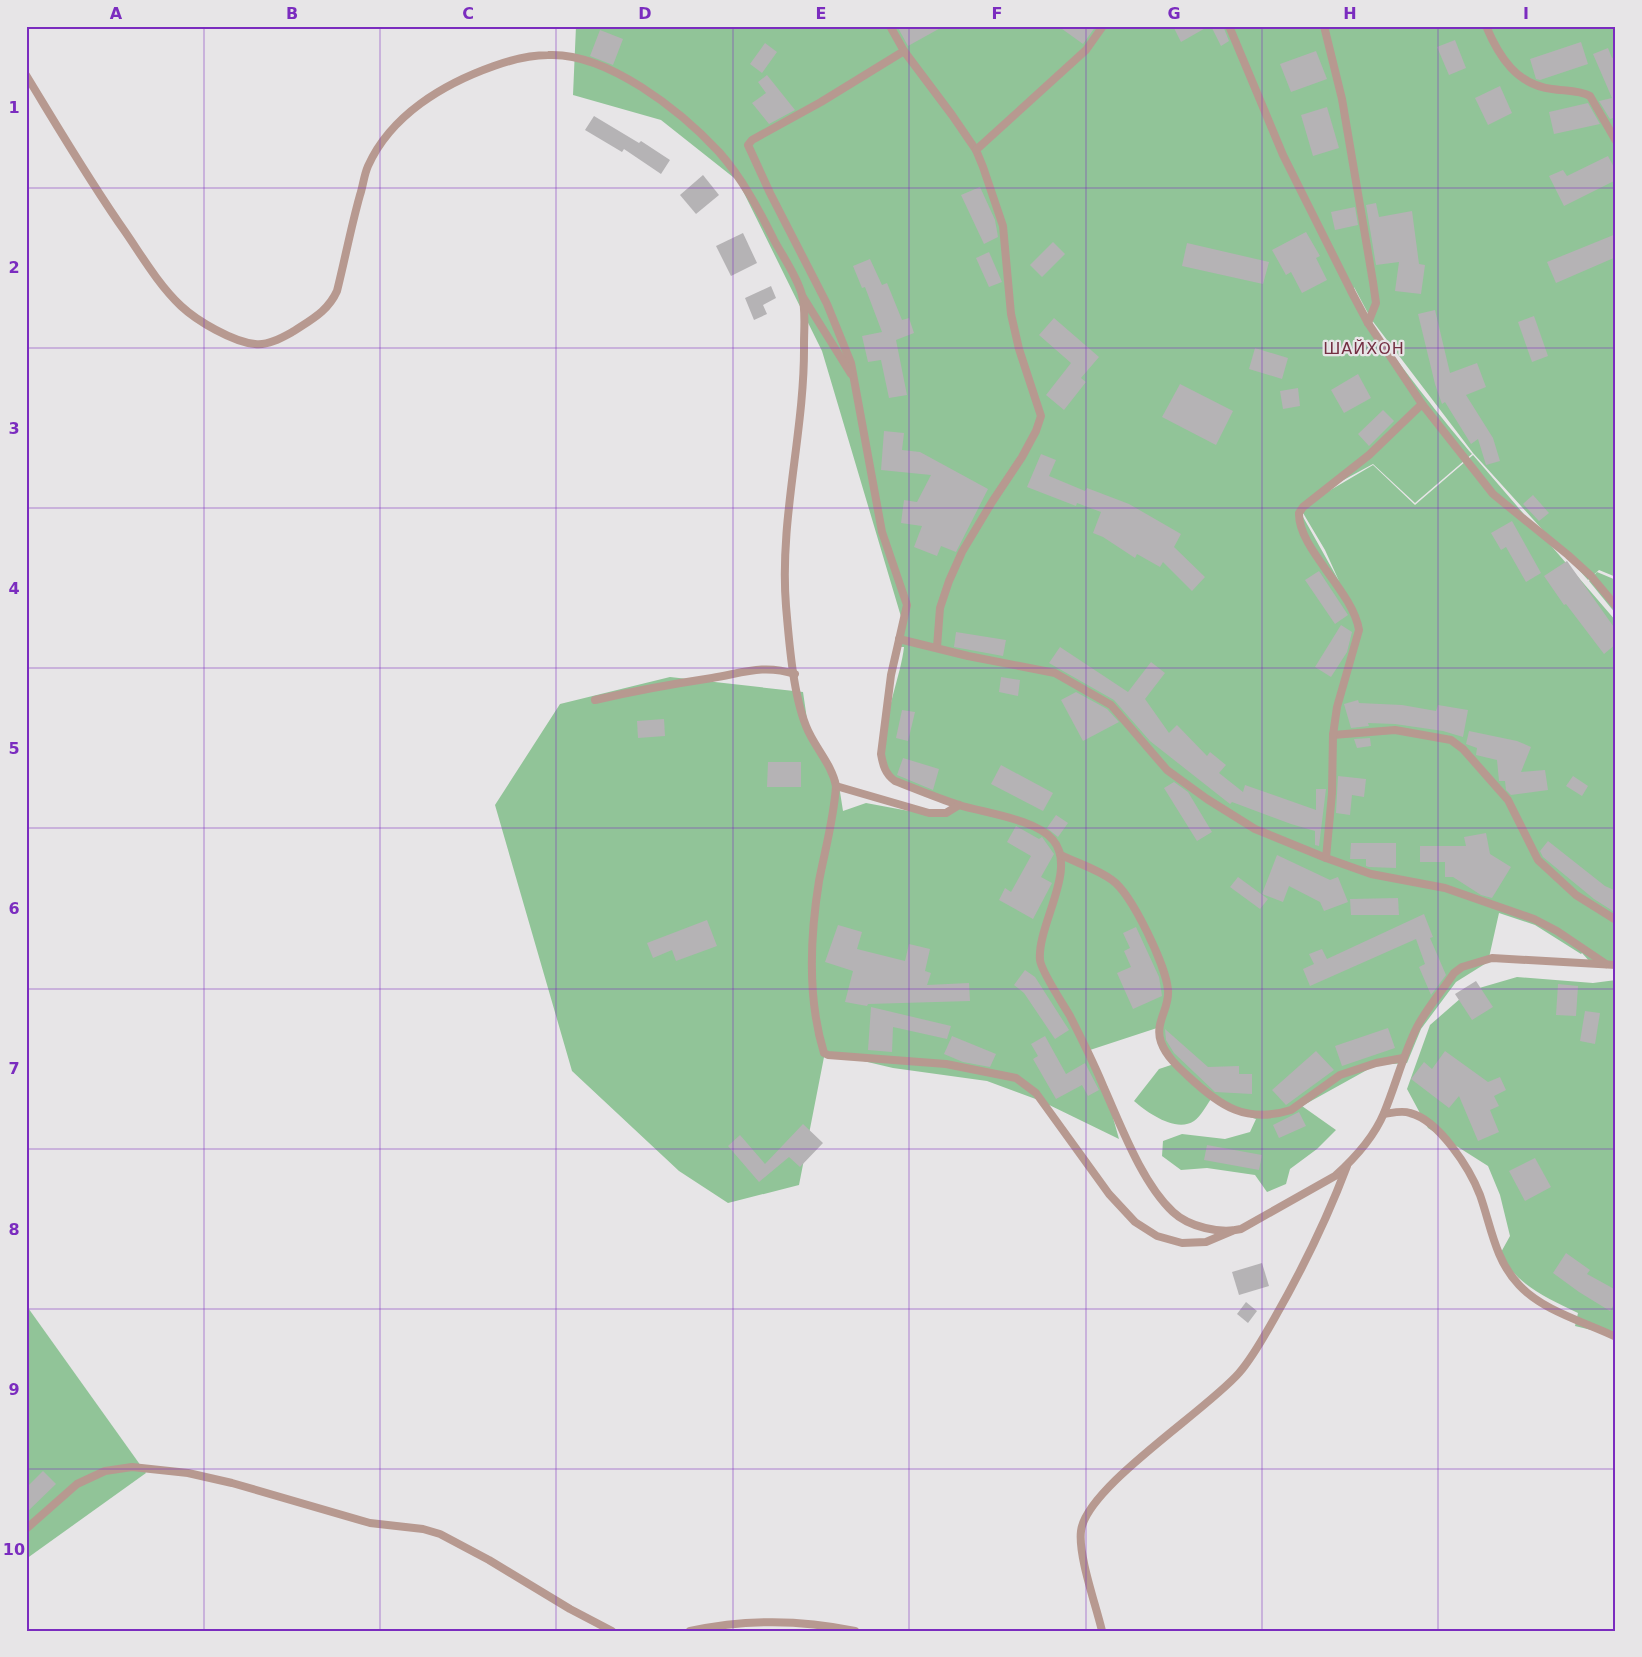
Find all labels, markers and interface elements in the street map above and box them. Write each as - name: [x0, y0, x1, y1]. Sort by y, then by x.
- text: A: [110, 4, 123, 23]
- text: B: [286, 4, 298, 23]
- text: C: [462, 4, 474, 23]
- text: D: [638, 4, 652, 23]
- text: E: [816, 4, 826, 23]
- text: F: [992, 4, 1002, 23]
- text: G: [1167, 4, 1181, 23]
- text: H: [1343, 4, 1357, 23]
- text: I: [1523, 4, 1529, 23]
- text: 1: [8, 98, 20, 117]
- text: 2: [8, 258, 20, 277]
- district label: ШАЙХОН: [1323, 339, 1405, 358]
- text: 3: [8, 419, 20, 438]
- text: 4: [8, 579, 20, 598]
- text: 5: [8, 739, 20, 758]
- text: 6: [8, 899, 20, 918]
- text: 7: [8, 1059, 20, 1078]
- text: 8: [8, 1220, 20, 1239]
- text: 9: [8, 1380, 20, 1399]
- text: 10: [3, 1540, 25, 1559]

